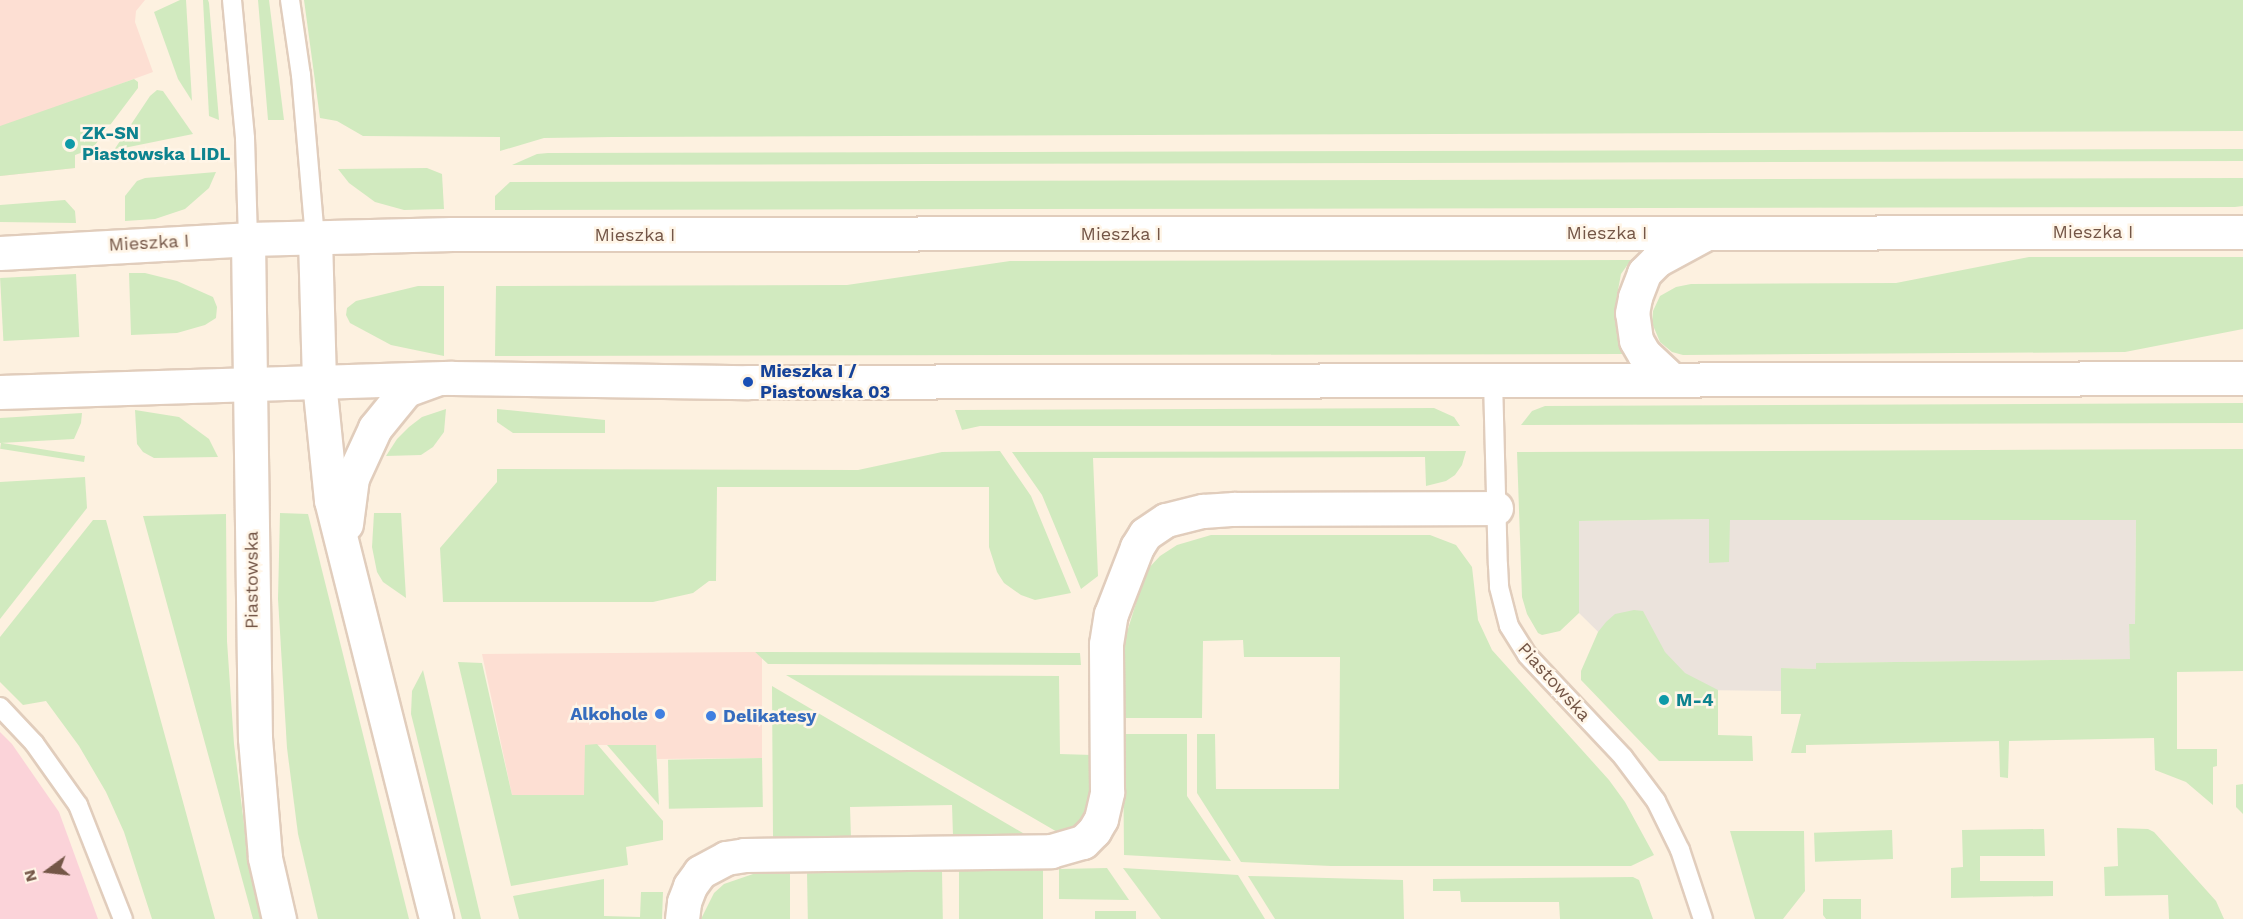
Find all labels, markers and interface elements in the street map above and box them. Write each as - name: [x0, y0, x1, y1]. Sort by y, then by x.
- place label: ZK-SN Piastowska LIDL: [82, 123, 230, 166]
- marker: ZK-SN Piastowska LIDL: [63, 137, 77, 151]
- street label: Mieszka I: [2052, 221, 2134, 243]
- street label: Mieszka I: [1566, 222, 1648, 244]
- street label: Mieszka I: [1080, 223, 1162, 245]
- street label: Mieszka I: [594, 224, 676, 246]
- street label: Mieszka I: [108, 230, 190, 256]
- place label: Mieszka I / Piastowska 03: [760, 361, 890, 404]
- marker: Mieszka I / Piastowska 03: [741, 375, 755, 389]
- street label: Piastowska: [241, 531, 263, 629]
- street label: Piastowska: [1513, 638, 1595, 726]
- place label: M-4: [1676, 689, 1714, 711]
- marker: M-4: [1657, 693, 1671, 707]
- place label: Alkohole: [570, 703, 648, 725]
- place label: Delikatesy: [723, 705, 816, 727]
- marker: Alkohole: [653, 707, 667, 721]
- marker: Delikatesy: [704, 709, 718, 723]
- north arrow: [18, 841, 78, 901]
- text: N: [19, 868, 41, 884]

